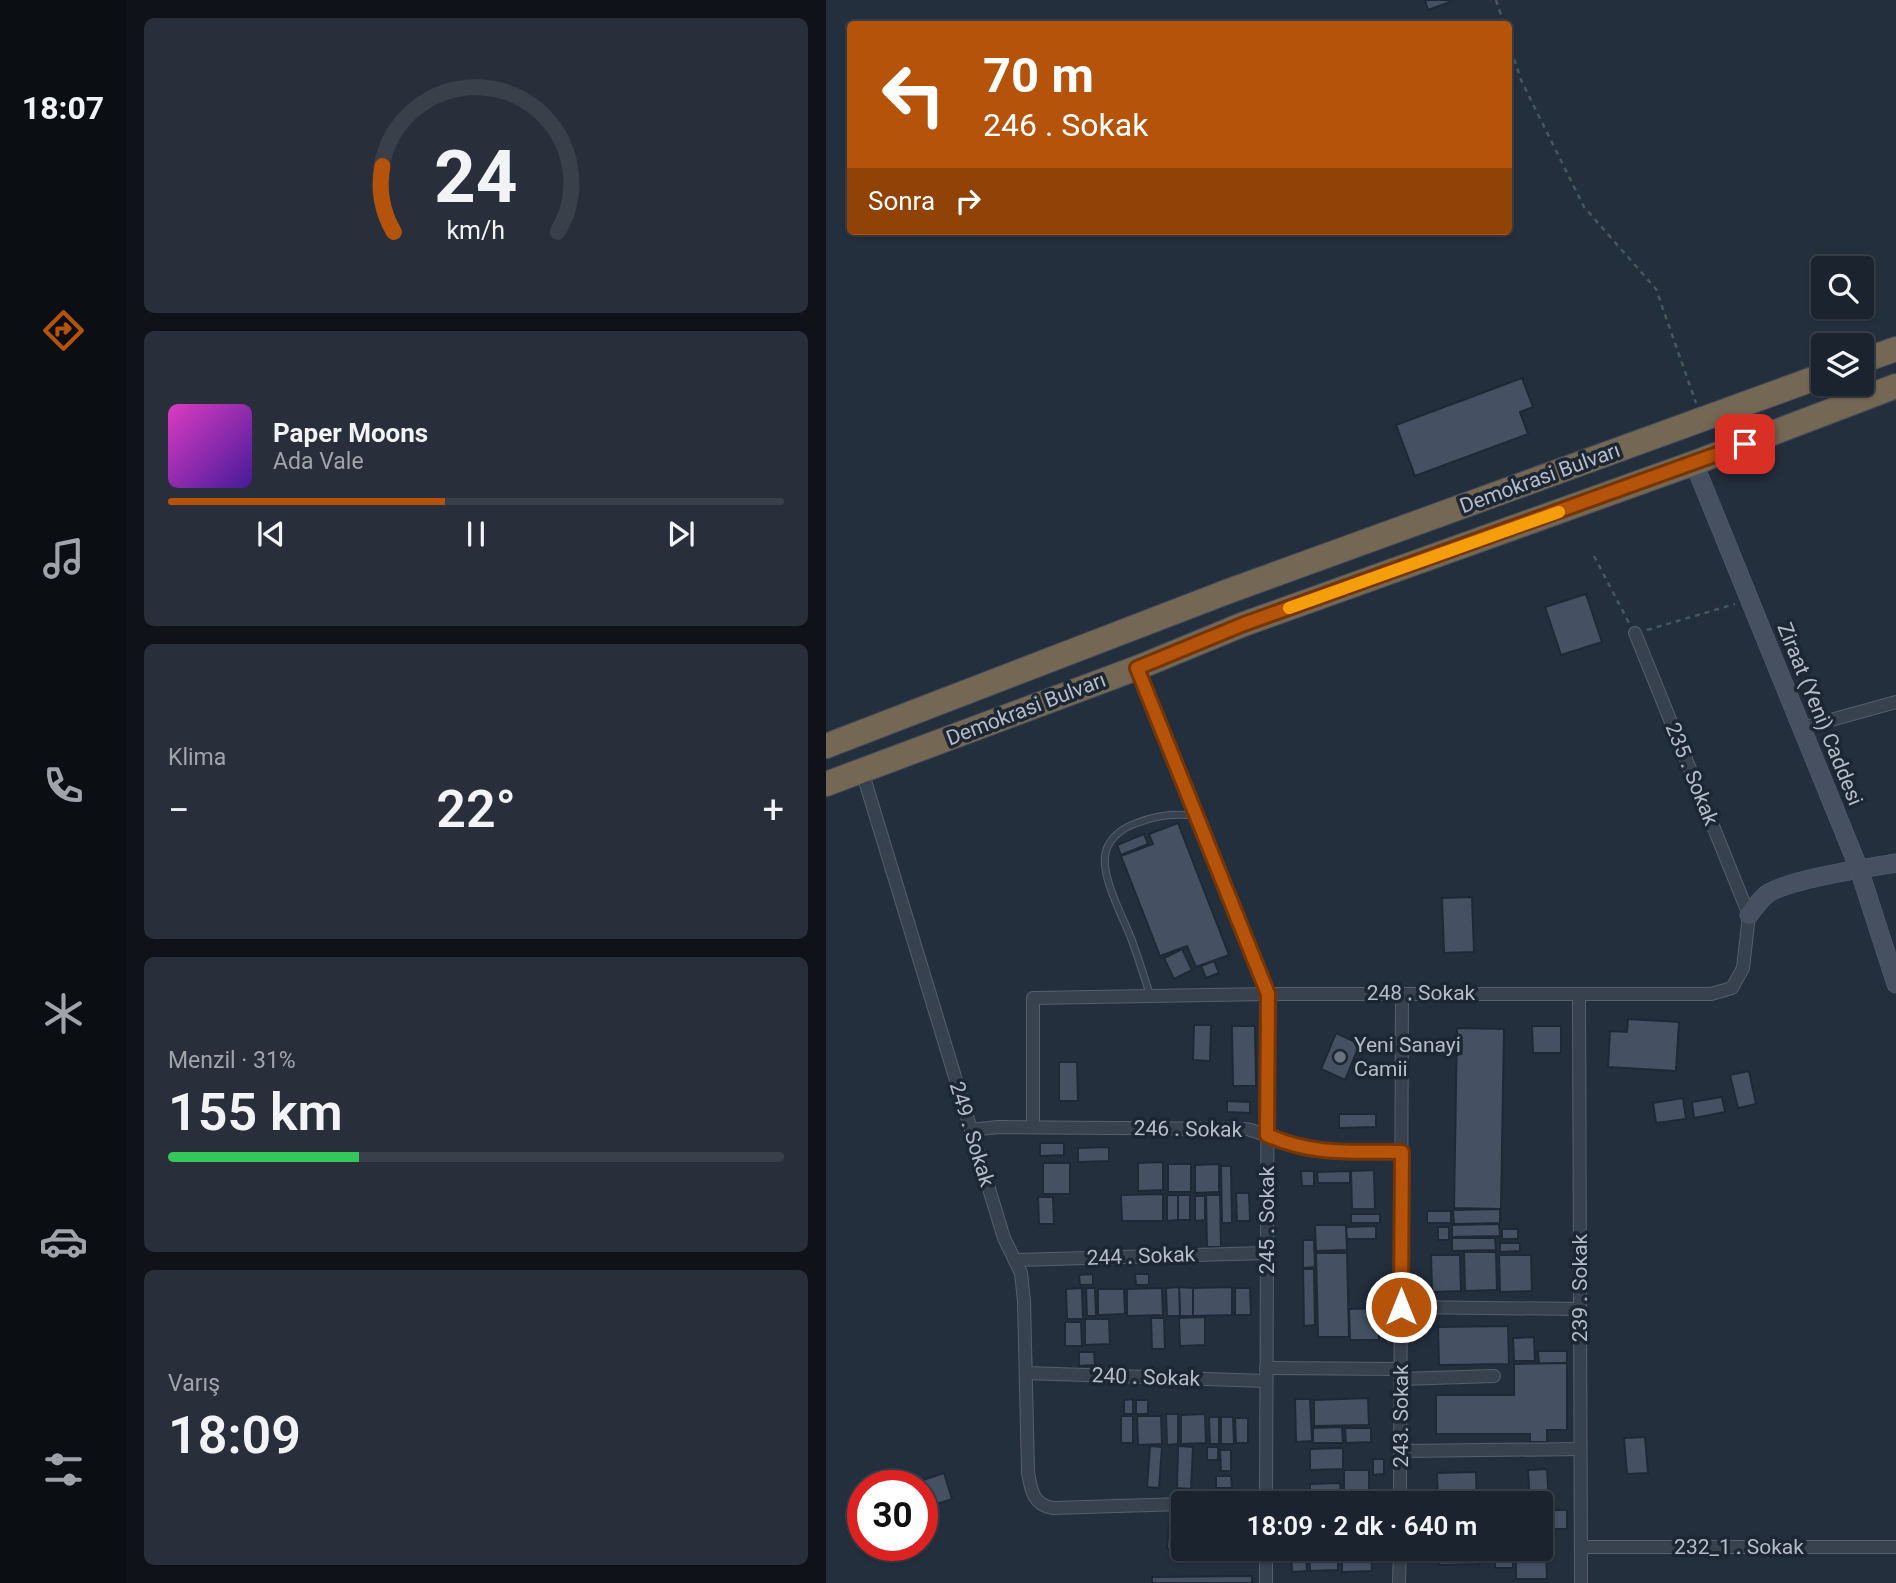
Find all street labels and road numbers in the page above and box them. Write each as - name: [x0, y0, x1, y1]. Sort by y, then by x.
- street label: Demokrasi Bulvarı: [1457, 438, 1623, 518]
- street label: Ziraat (Yeni) Caddesi: [1772, 619, 1868, 809]
- street label: Demokrasi Bulvarı: [943, 668, 1109, 750]
- street label: 235 . Sokak: [1661, 719, 1724, 829]
- street label: 248 . Sokak: [1367, 981, 1476, 1005]
- street label: 249 . Sokak: [945, 1079, 999, 1190]
- street label: 246 . Sokak: [1134, 1116, 1243, 1142]
- street label: 245 . Sokak: [1255, 1165, 1279, 1274]
- street label: 239 . Sokak: [1568, 1233, 1592, 1342]
- street label: 244 . Sokak: [1086, 1242, 1196, 1270]
- street label: 240 . Sokak: [1091, 1363, 1201, 1391]
- street label: 243. Sokak: [1389, 1364, 1413, 1468]
- street label: 232_1 . Sokak: [1674, 1535, 1804, 1559]

